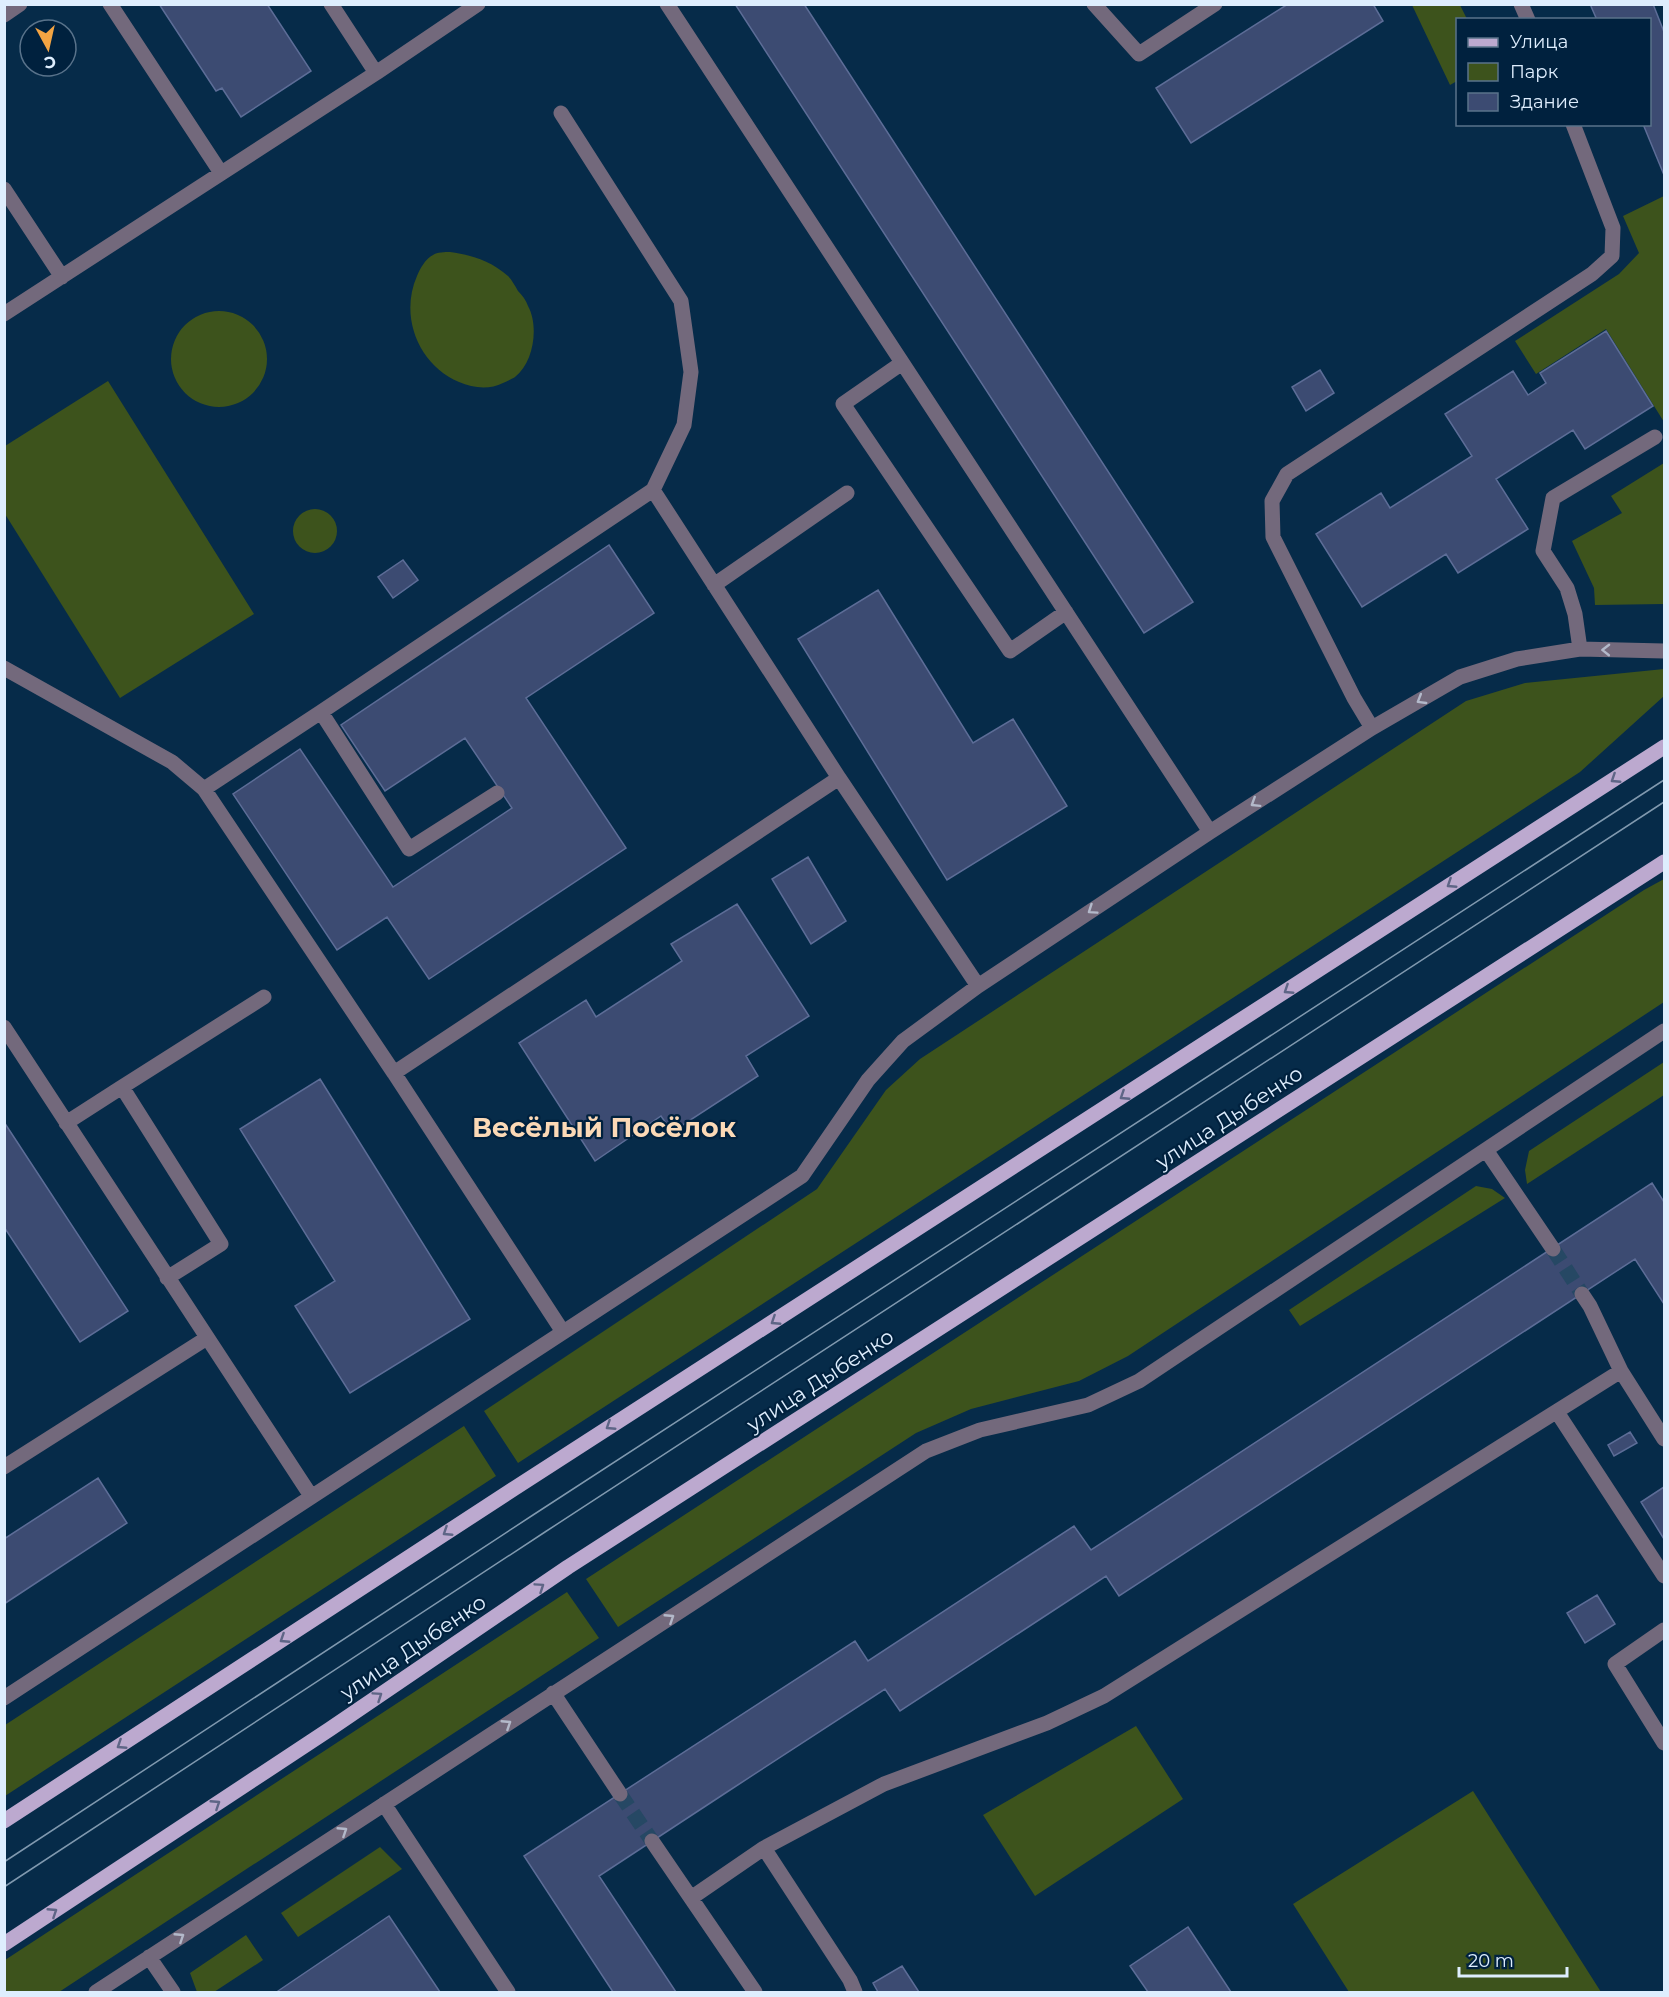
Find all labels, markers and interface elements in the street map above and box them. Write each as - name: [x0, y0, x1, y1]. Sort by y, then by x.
- north arrow: [18, 18, 78, 78]
- legend: [1456, 18, 1651, 126]
- text: Улица: [1510, 31, 1568, 53]
- text: С: [43, 52, 57, 73]
- text: Парк: [1510, 61, 1559, 83]
- text: Здание: [1510, 91, 1579, 113]
- one-way arrow: [1602, 644, 1611, 656]
- one-way arrow: [1417, 692, 1427, 704]
- one-way arrow: [1611, 771, 1622, 782]
- one-way arrow: [1251, 795, 1261, 807]
- one-way arrow: [1447, 877, 1458, 888]
- one-way arrow: [1088, 903, 1099, 914]
- one-way arrow: [1283, 983, 1294, 994]
- street label: улица Дыбенко: [1150, 1060, 1307, 1174]
- one-way arrow: [1119, 1088, 1130, 1099]
- district label: Весёлый Посёлок: [472, 1111, 737, 1144]
- one-way arrow: [770, 1313, 781, 1324]
- street label: улица Дыбенко: [741, 1323, 898, 1437]
- one-way arrow: [606, 1419, 617, 1430]
- one-way arrow: [443, 1525, 454, 1536]
- one-way arrow: [533, 1583, 544, 1594]
- street label: улица Дыбенко: [335, 1589, 491, 1706]
- one-way arrow: [664, 1613, 674, 1625]
- one-way arrow: [280, 1631, 290, 1643]
- one-way arrow: [371, 1692, 382, 1703]
- one-way arrow: [500, 1721, 511, 1732]
- one-way arrow: [116, 1738, 127, 1749]
- one-way arrow: [210, 1800, 220, 1812]
- one-way arrow: [337, 1826, 347, 1838]
- one-way arrow: [47, 1908, 58, 1919]
- one-way arrow: [174, 1933, 184, 1945]
- scale bar: [1459, 1940, 1567, 1978]
- text: 20 m: [1468, 1950, 1514, 1972]

